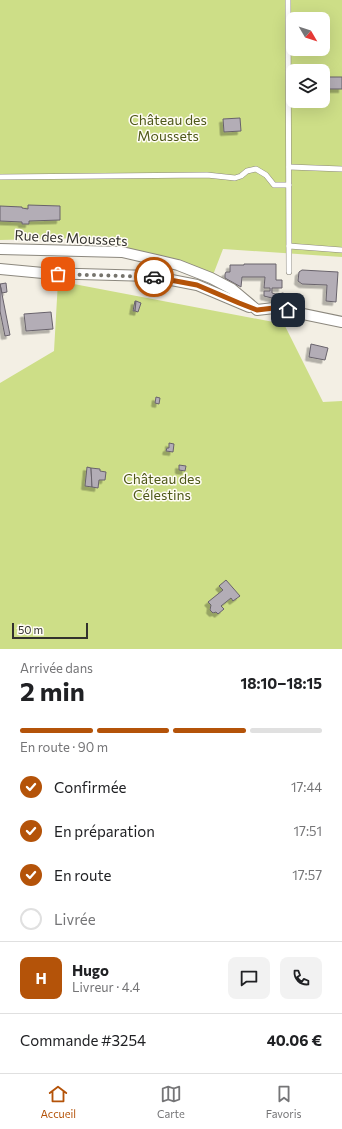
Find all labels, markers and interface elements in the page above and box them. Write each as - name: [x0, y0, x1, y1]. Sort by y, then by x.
- north arrow: [286, 12, 330, 56]
- map controls: [286, 12, 330, 108]
- button: layers: [286, 64, 330, 108]
- park label: Château des Moussets: [129, 111, 207, 144]
- street label: Rue des Moussets: [14, 226, 128, 249]
- pin: [41, 257, 75, 291]
- courier: [134, 257, 174, 297]
- icon: bag: [47, 263, 69, 285]
- icon: car: [143, 266, 165, 288]
- pin: [271, 293, 305, 327]
- icon: home: [277, 299, 299, 321]
- park label: Château des Célestins: [123, 470, 201, 503]
- scale bar: [12, 621, 88, 640]
- text: 50 m: [18, 623, 43, 636]
- text: Arrivée dans: [20, 660, 93, 676]
- text: 18:10–18:15: [240, 674, 322, 692]
- text: 2 min: [20, 675, 85, 706]
- text: En route · 90 m: [20, 739, 108, 755]
- icon: check: [20, 776, 42, 798]
- text: Confirmée: [54, 778, 127, 796]
- text: 17:44: [291, 779, 322, 795]
- icon: check: [20, 820, 42, 842]
- text: En préparation: [54, 822, 155, 840]
- text: 17:51: [293, 823, 322, 839]
- icon: check: [20, 864, 42, 886]
- text: En route: [54, 866, 111, 884]
- text: 17:57: [292, 867, 322, 883]
- text: Livrée: [54, 910, 96, 928]
- button: chat: [228, 957, 270, 999]
- button: phone: [280, 957, 322, 999]
- text: Hugo: [72, 961, 109, 979]
- text: H: [35, 969, 47, 987]
- text: Livreur · 4.4: [72, 979, 140, 995]
- text: Commande #3254: [20, 1031, 146, 1049]
- text: 40.06 €: [267, 1031, 322, 1049]
- tab: Accueil: [40, 1083, 76, 1120]
- tab: Carte: [157, 1083, 185, 1120]
- tab: Favoris: [266, 1083, 302, 1120]

